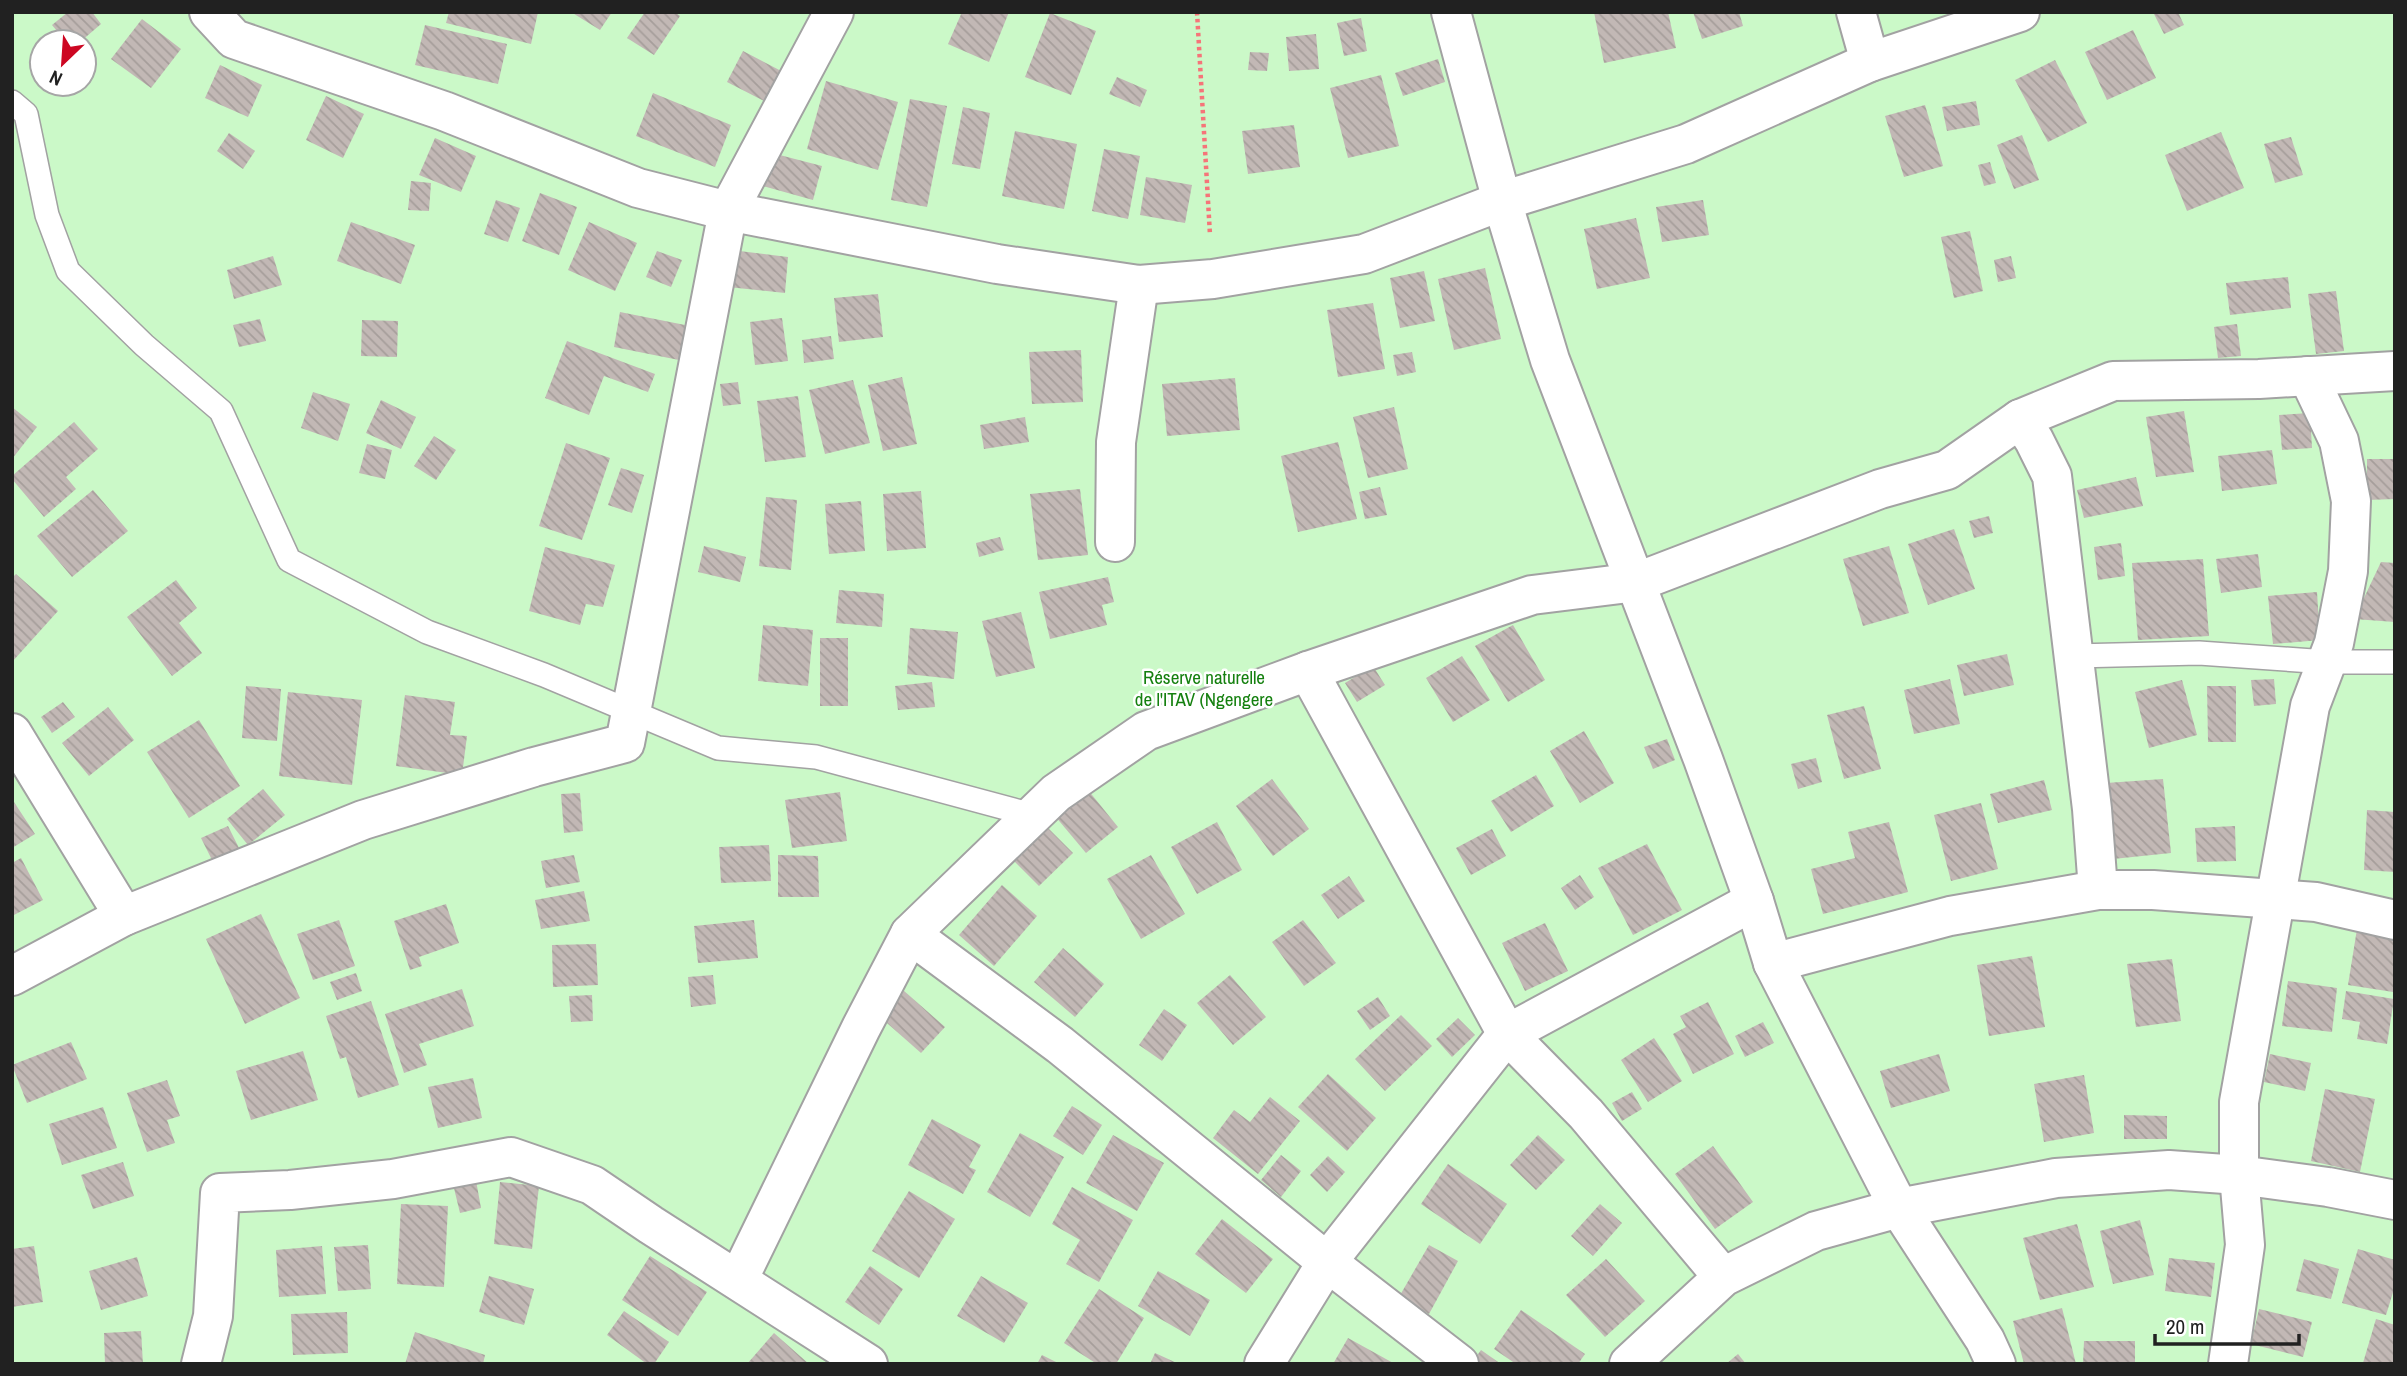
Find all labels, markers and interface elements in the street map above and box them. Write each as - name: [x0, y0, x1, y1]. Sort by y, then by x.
- north arrow: [28, 28, 98, 98]
- text: N: [45, 64, 66, 93]
- park label: Réserve naturelle de l'ITAV (Ngengere: [1135, 664, 1273, 712]
- scale bar: [2155, 1302, 2298, 1346]
- text: 20 m: [2166, 1312, 2204, 1341]

